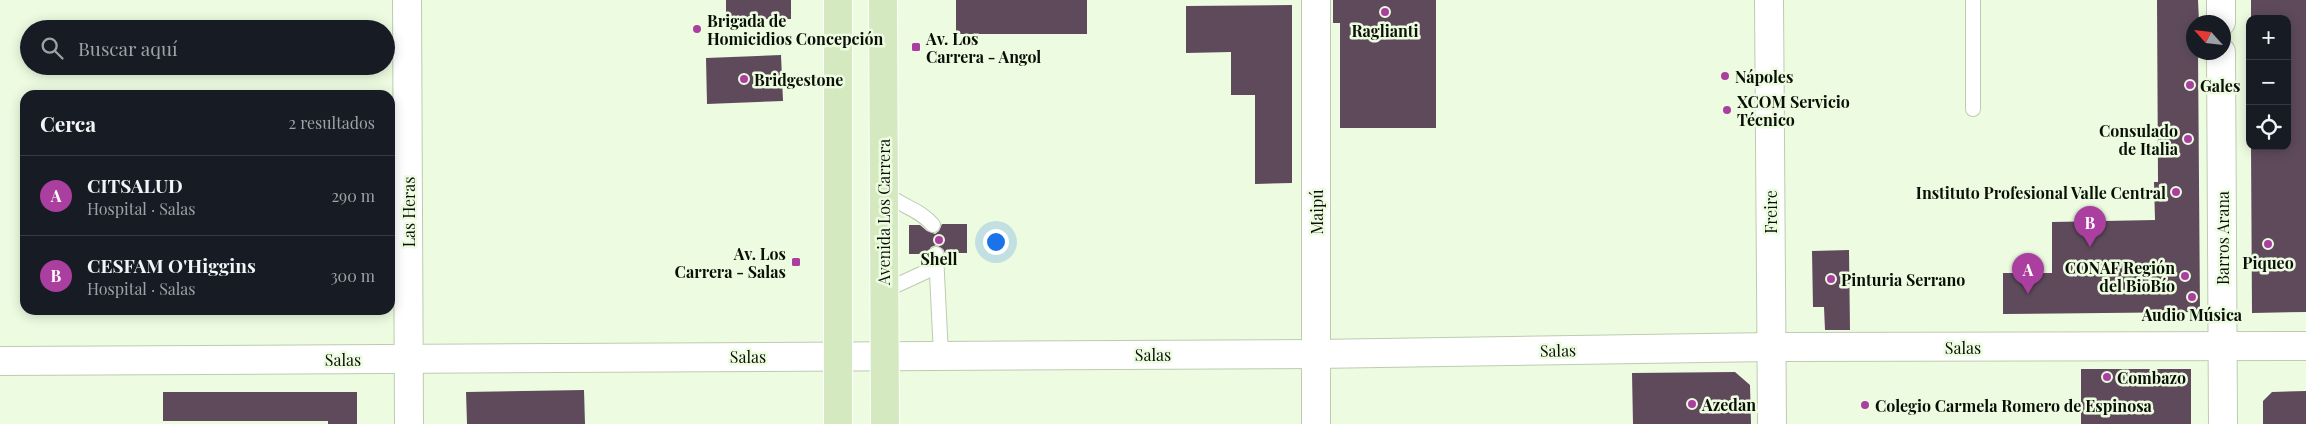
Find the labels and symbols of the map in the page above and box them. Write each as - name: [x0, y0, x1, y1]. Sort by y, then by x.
- marker: Raglianti: [1379, 6, 1391, 18]
- place label: Brigada de Homicidios Concepción: [707, 10, 884, 49]
- north arrow: [2186, 15, 2231, 60]
- place label: Raglianti: [1351, 20, 1419, 41]
- marker: Brigada de Homicidios Concepción: [691, 23, 703, 35]
- place label: Av. Los Carrera - Angol: [925, 28, 1041, 67]
- marker: Av. Los Carrera - Angol: [910, 41, 922, 53]
- place label: Nápoles: [1735, 66, 1793, 87]
- place label: Bridgestone: [754, 69, 843, 90]
- marker: Nápoles: [1719, 70, 1731, 82]
- marker: Bridgestone: [738, 73, 750, 85]
- place label: Gales: [2200, 75, 2240, 96]
- marker: Gales: [2184, 79, 2196, 91]
- place label: XCOM Servicio Técnico: [1737, 91, 1850, 130]
- marker: XCOM Servicio Técnico: [1721, 104, 1733, 116]
- place label: Consulado de Italia: [2099, 120, 2179, 159]
- marker: Consulado de Italia: [2182, 133, 2194, 145]
- street label: Avenida Los Carrera: [873, 139, 894, 286]
- street label: Las Heras: [398, 177, 419, 247]
- place label: Instituto Profesional Valle Central: [1916, 182, 2166, 203]
- marker: Instituto Profesional Valle Central: [2170, 186, 2182, 198]
- street label: Maipú: [1306, 189, 1327, 235]
- street label: Freire: [1760, 190, 1781, 234]
- street label: Barros Arana: [2212, 191, 2233, 285]
- pin: B: [2074, 206, 2106, 247]
- your location: [983, 229, 1009, 255]
- marker: Shell: [933, 234, 945, 246]
- marker: Piqueo: [2262, 238, 2274, 250]
- place label: Av. Los Carrera - Salas: [675, 243, 786, 282]
- place label: Shell: [920, 248, 958, 269]
- place label: Piqueo: [2242, 252, 2294, 273]
- pin: A: [2012, 253, 2044, 294]
- marker: Av. Los Carrera - Salas: [790, 256, 802, 268]
- place label: CONAF Región del BioBío: [2065, 257, 2175, 296]
- place label: Pinturia Serrano: [1841, 269, 1965, 290]
- marker: CONAF Región del BioBío: [2179, 270, 2191, 282]
- marker: Pinturia Serrano: [1825, 273, 1837, 285]
- marker: Audio Música: [2186, 291, 2198, 303]
- place label: Audio Música: [2141, 304, 2243, 325]
- street label: Salas: [1945, 337, 1981, 358]
- street label: Salas: [1540, 339, 1576, 361]
- street label: Salas: [1135, 344, 1171, 365]
- street label: Salas: [730, 346, 766, 367]
- street label: Salas: [325, 349, 361, 370]
- place label: Combazo: [2117, 367, 2186, 388]
- marker: Combazo: [2101, 371, 2113, 383]
- place label: Azedan: [1701, 394, 1756, 415]
- place label: Colegio Carmela Romero de Espinosa: [1875, 395, 2153, 416]
- marker: Azedan: [1686, 398, 1698, 410]
- marker: Colegio Carmela Romero de Espinosa: [1859, 399, 1871, 411]

